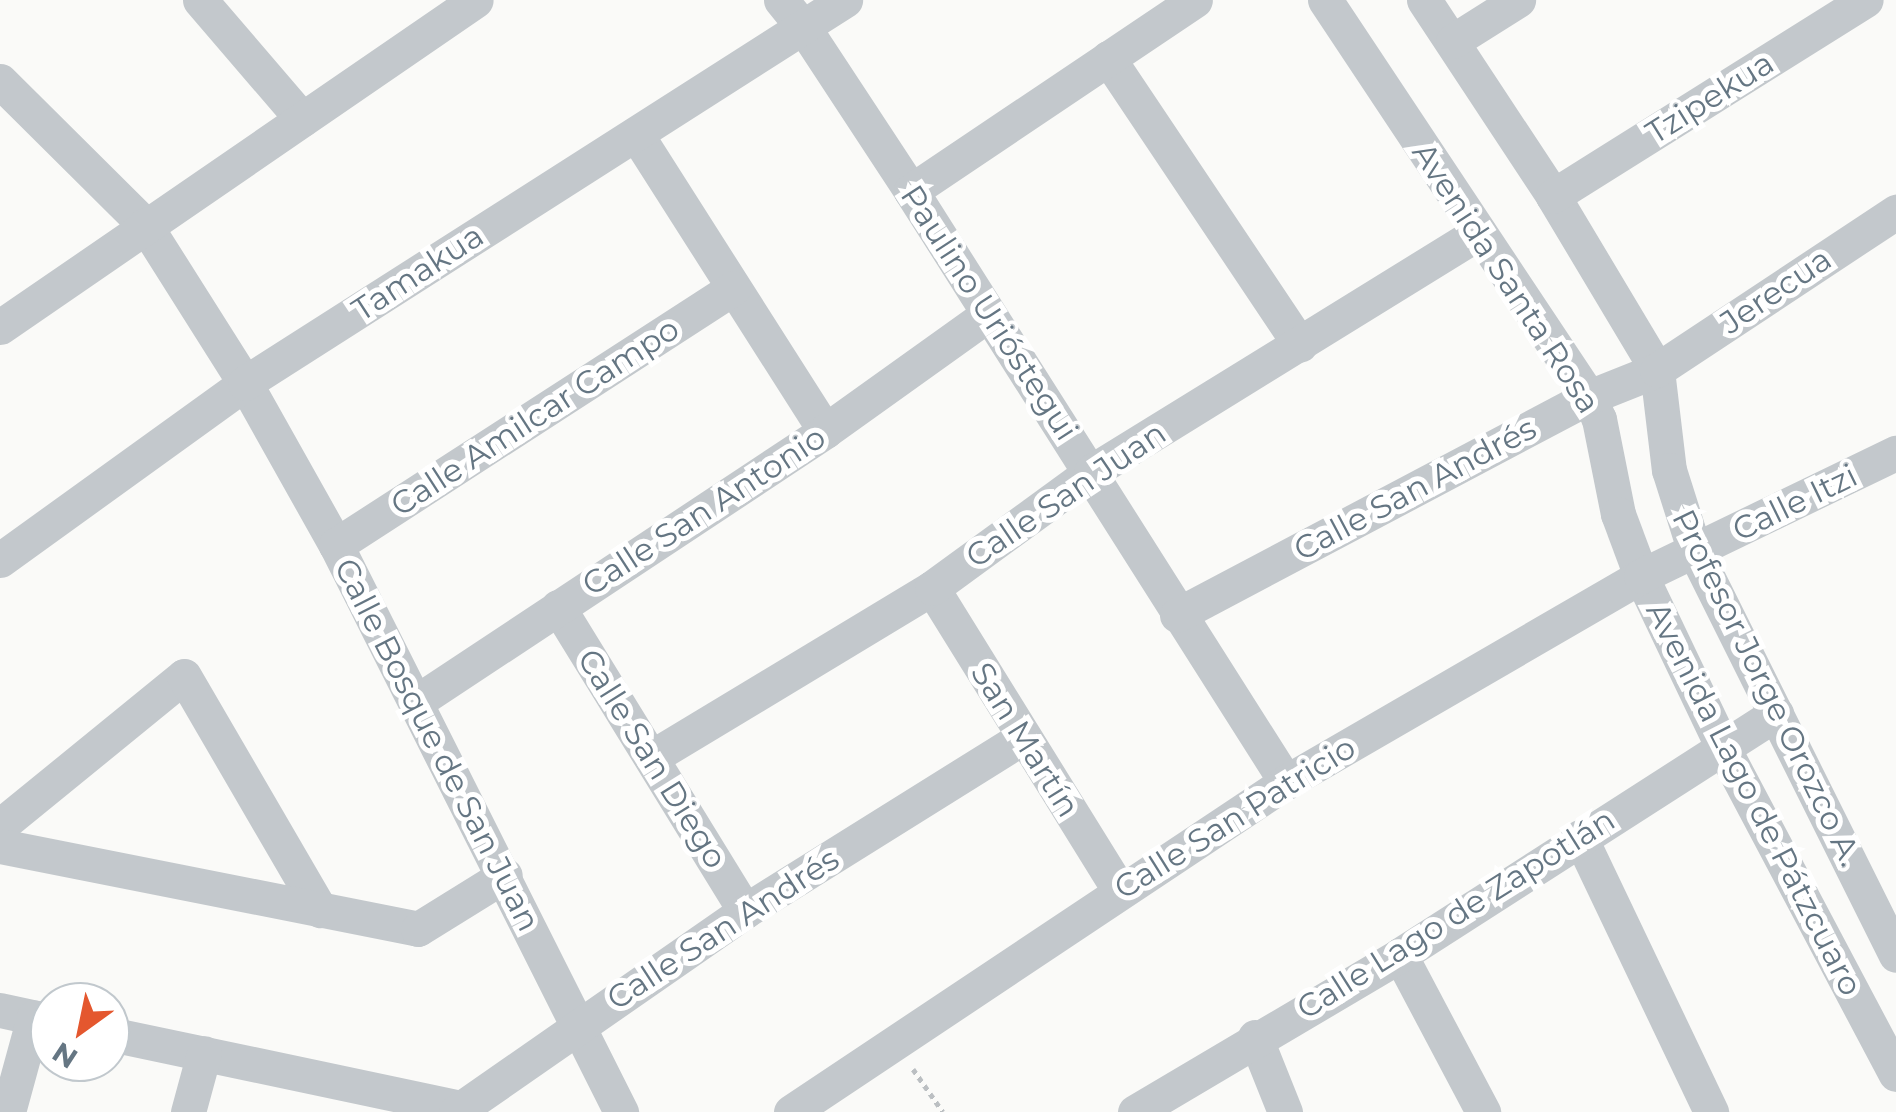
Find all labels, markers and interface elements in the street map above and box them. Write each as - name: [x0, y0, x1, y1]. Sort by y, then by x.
- street label: Tzipekua: [1639, 44, 1781, 152]
- street label: Avenida Santa Rosa: [1404, 135, 1608, 421]
- street label: Paulino Urióstegui: [892, 178, 1086, 448]
- street label: Tamakua: [345, 216, 491, 330]
- street label: Jerecua: [1713, 240, 1839, 342]
- street label: Calle Amilcar Campo: [384, 310, 686, 524]
- street label: Calle San Andrés: [1287, 409, 1543, 569]
- street label: Calle San Juan: [959, 414, 1173, 576]
- street label: Calle San Antonio: [575, 418, 833, 604]
- street label: Calle Itzi: [1726, 456, 1864, 550]
- street label: Profesor Jorge Orozco A.: [1664, 504, 1870, 872]
- street label: Calle Bosque de San Juan: [326, 552, 548, 938]
- street label: Avenida Lago de Pátzcuaro: [1638, 596, 1870, 1002]
- street label: Calle San Diego: [569, 642, 735, 876]
- street label: San Martín: [962, 656, 1088, 824]
- street label: Calle San Patricio: [1107, 728, 1363, 908]
- street label: Calle Lago de Zapotlán: [1290, 800, 1622, 1028]
- street label: Calle San Andrés: [600, 840, 846, 1018]
- north arrow: [30, 982, 130, 1082]
- text: N: [46, 1035, 83, 1076]

